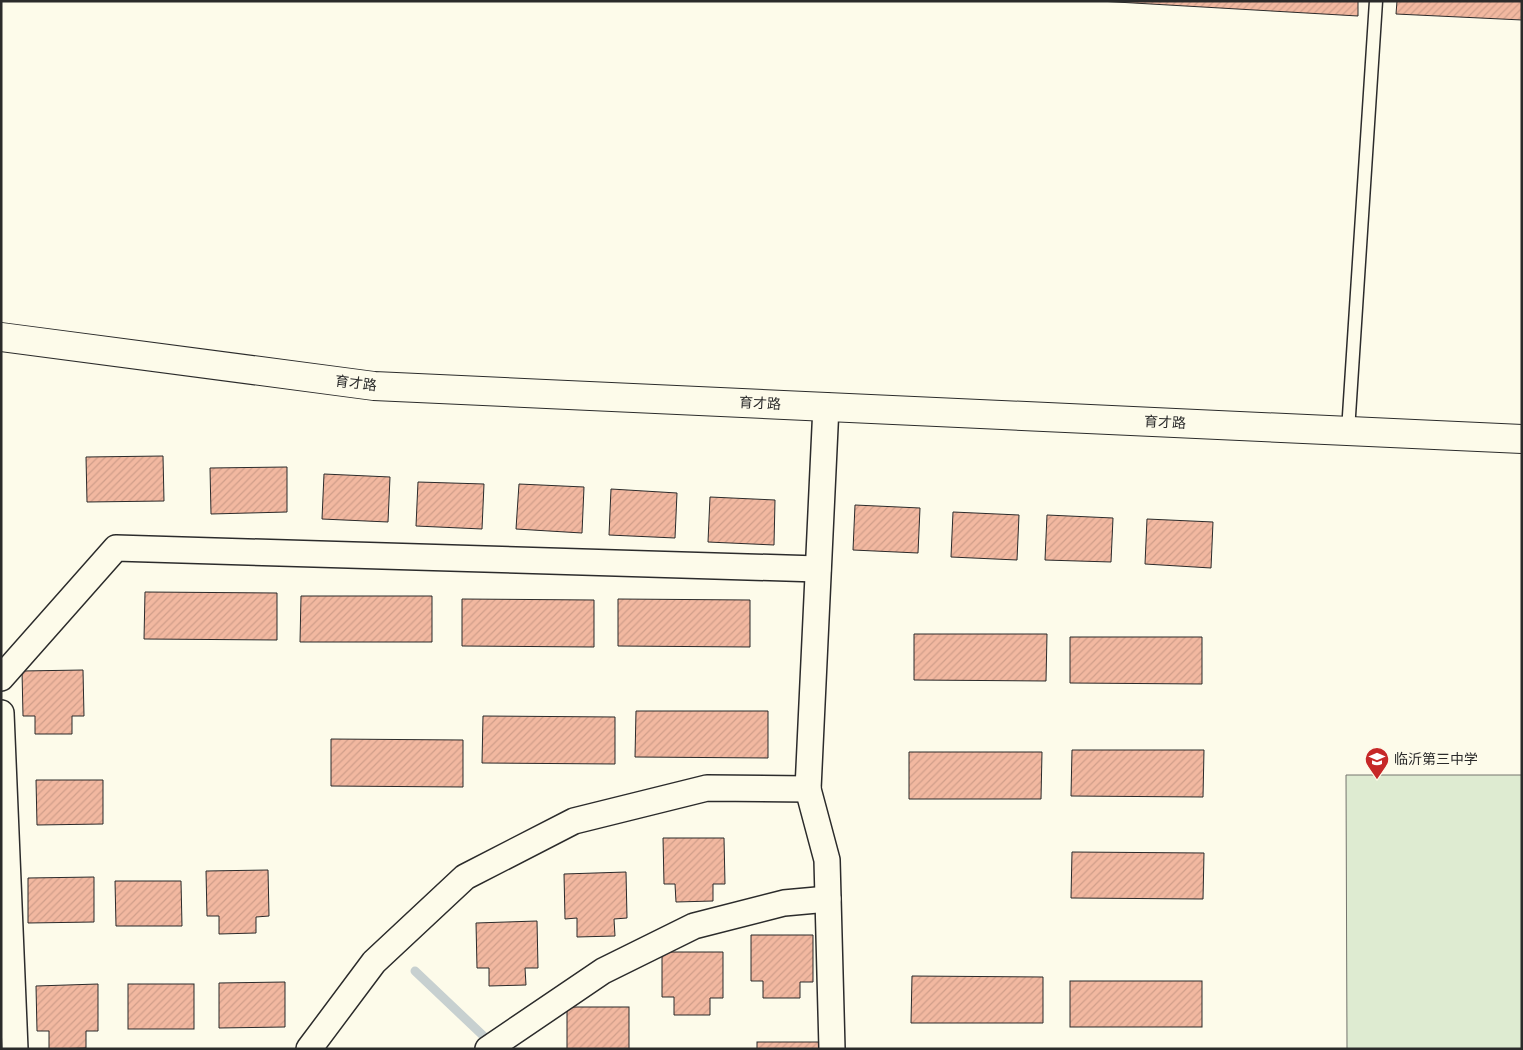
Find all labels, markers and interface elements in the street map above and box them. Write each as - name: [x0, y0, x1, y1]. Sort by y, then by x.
- street label: 育才路: [334, 371, 378, 394]
- street label: 育才路: [739, 392, 781, 413]
- street label: 育才路: [1144, 411, 1186, 432]
- school or university icon: 临沂第三中学: [1364, 746, 1390, 780]
- place label: 临沂第三中学: [1394, 749, 1478, 768]

